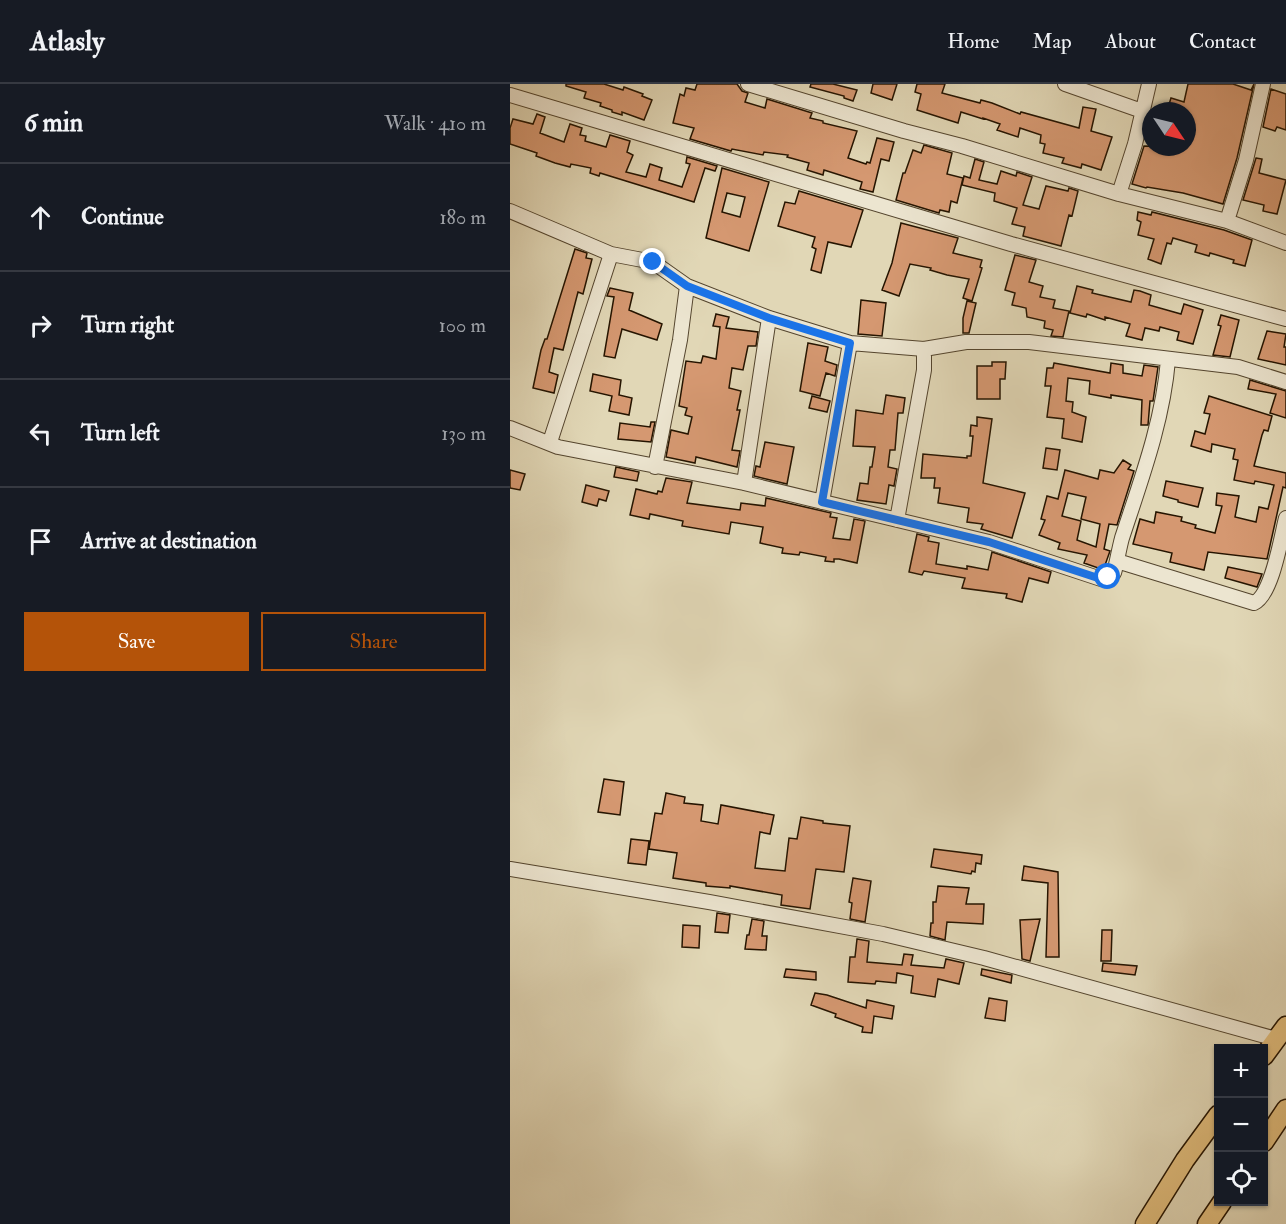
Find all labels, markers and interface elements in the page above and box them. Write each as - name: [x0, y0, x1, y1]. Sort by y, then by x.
- text: Atlasly: [30, 24, 104, 59]
- text: Home: [947, 28, 999, 55]
- text: Map: [1032, 28, 1072, 55]
- text: About: [1105, 28, 1156, 55]
- text: Contact: [1189, 28, 1256, 55]
- north arrow: [1142, 102, 1196, 156]
- text: 6 min: [24, 107, 83, 139]
- text: Walk · 410 m: [384, 111, 486, 136]
- icon: ahead: [24, 201, 57, 234]
- text: Continue: [81, 203, 164, 231]
- text: 180 m: [439, 205, 486, 230]
- route end: [639, 248, 665, 274]
- icon: right: [24, 309, 57, 342]
- text: Turn right: [81, 311, 174, 339]
- text: 100 m: [439, 313, 486, 338]
- icon: left: [24, 417, 57, 450]
- text: Turn left: [81, 419, 160, 447]
- text: 130 m: [441, 421, 486, 446]
- icon: arrive: [24, 525, 57, 558]
- text: Arrive at destination: [81, 527, 257, 555]
- route start: [1094, 563, 1120, 589]
- button: Save: [24, 612, 249, 671]
- button: Share: [261, 612, 486, 671]
- map controls: [1214, 1044, 1268, 1206]
- button: +: [1214, 1044, 1268, 1098]
- button: −: [1214, 1098, 1268, 1152]
- button: locate: [1214, 1152, 1268, 1206]

